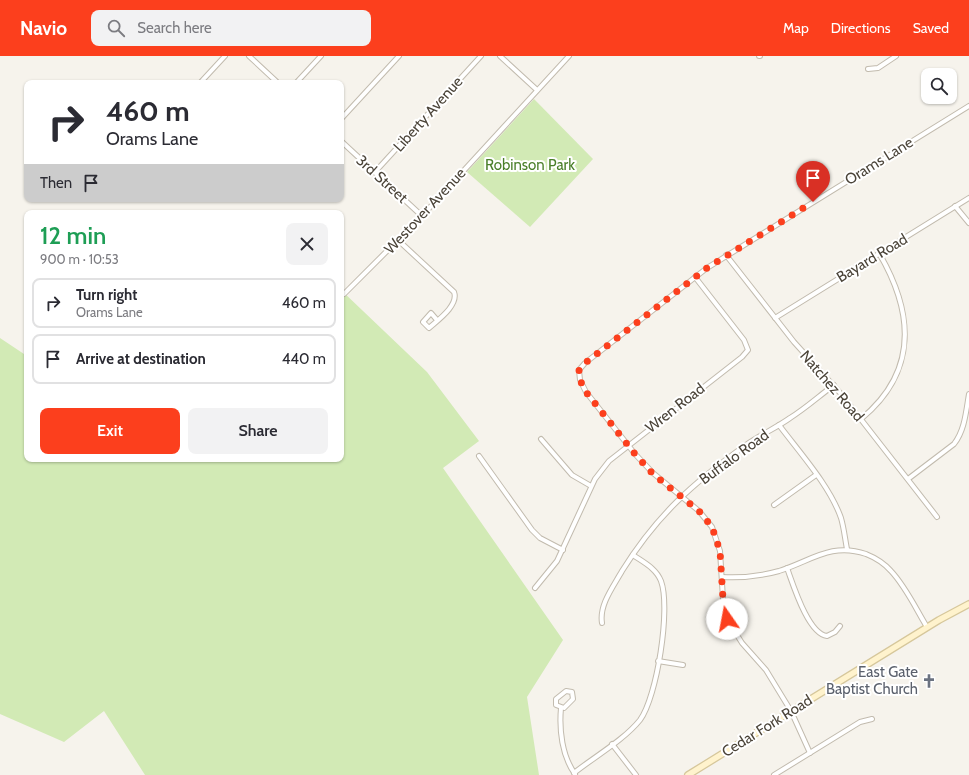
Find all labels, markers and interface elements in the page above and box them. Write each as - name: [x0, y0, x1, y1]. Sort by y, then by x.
- search box: [91, 10, 371, 46]
- text: Navio: [20, 17, 67, 40]
- icon: search: [105, 17, 127, 39]
- text: Search here: [137, 19, 212, 37]
- text: Map: [783, 19, 809, 37]
- text: Directions: [831, 19, 891, 37]
- text: Saved: [913, 19, 949, 37]
- map controls: [921, 68, 957, 104]
- button: search: [921, 68, 957, 104]
- street label: Liberty Avenue: [390, 72, 467, 155]
- text: 460 m: [106, 94, 190, 128]
- icon: right: [40, 96, 92, 148]
- text: Orams Lane: [106, 128, 198, 150]
- street label: Orams Lane: [842, 133, 917, 189]
- street label: 3rd Street: [353, 151, 411, 207]
- park label: Robinson Park: [485, 156, 575, 174]
- pin: [796, 161, 830, 202]
- street label: Westover Avenue: [380, 164, 470, 258]
- icon: arrive: [802, 167, 824, 189]
- icon: arrive: [80, 172, 102, 194]
- text: Then: [40, 174, 72, 192]
- text: 12 min: [40, 221, 106, 250]
- button: close: [286, 223, 328, 265]
- street label: Bayard Road: [833, 230, 911, 286]
- text: 900 m · 10:53: [40, 251, 119, 267]
- text: Turn right: [76, 286, 137, 304]
- icon: right: [42, 292, 64, 314]
- text: 460 m: [282, 294, 326, 312]
- text: Orams Lane: [76, 304, 143, 320]
- street label: Natchez Road: [796, 347, 868, 425]
- icon: arrive: [42, 348, 64, 370]
- text: Arrive at destination: [76, 350, 206, 368]
- text: 440 m: [282, 350, 326, 368]
- street label: Wren Road: [642, 379, 708, 437]
- button: Exit: [40, 408, 180, 454]
- button: Share: [188, 408, 328, 454]
- street label: Buffalo Road: [696, 426, 772, 488]
- position arrow: [706, 598, 748, 640]
- place label: East Gate Baptist Church: [826, 663, 918, 698]
- church icon: East Gate Baptist Church: [921, 673, 937, 689]
- street label: Cedar Fork Road: [718, 691, 816, 761]

